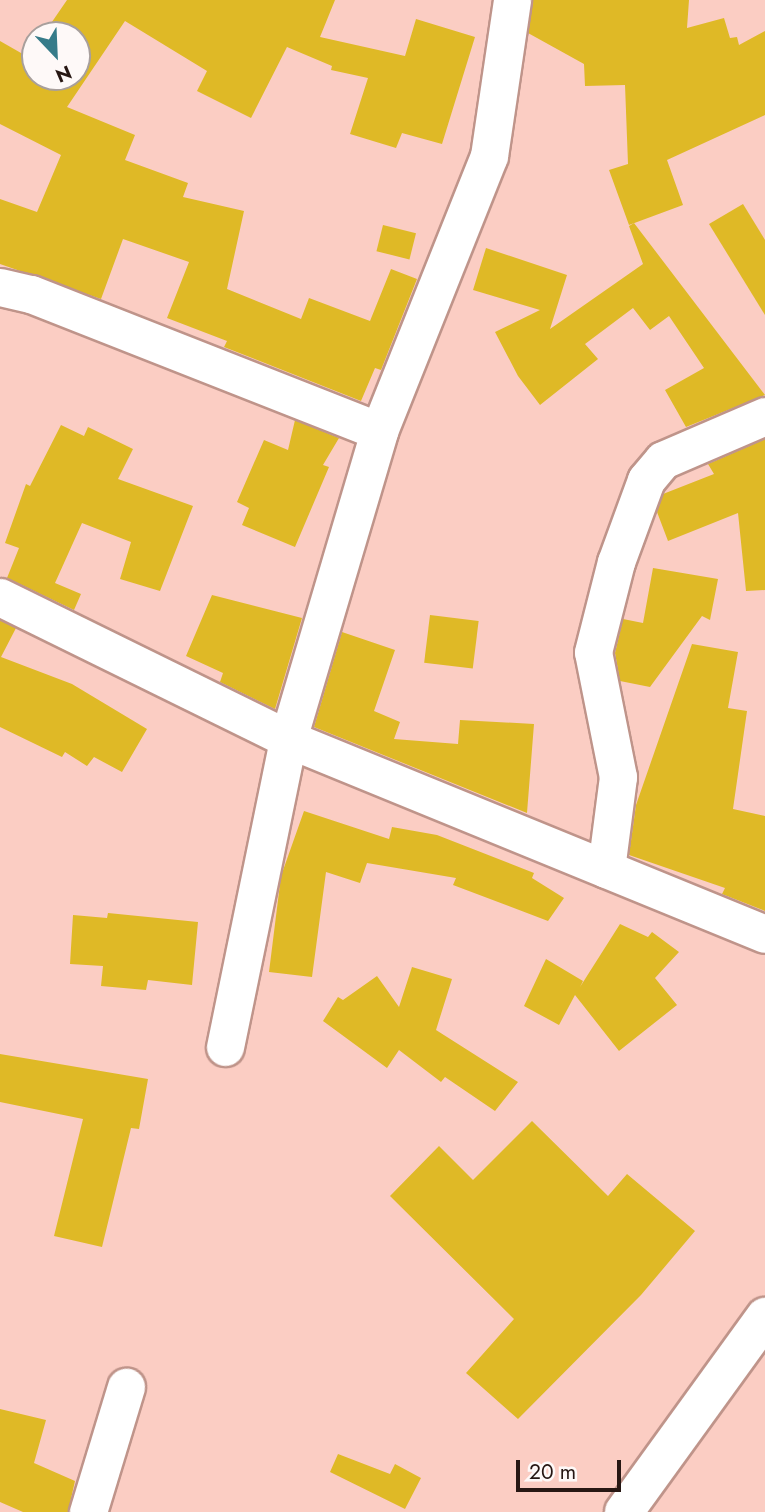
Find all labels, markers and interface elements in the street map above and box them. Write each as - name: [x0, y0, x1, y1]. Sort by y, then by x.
- north arrow: [21, 21, 91, 91]
- text: N: [51, 59, 76, 89]
- scale bar: [520, 1446, 625, 1490]
- text: 20 m: [529, 1457, 576, 1487]

